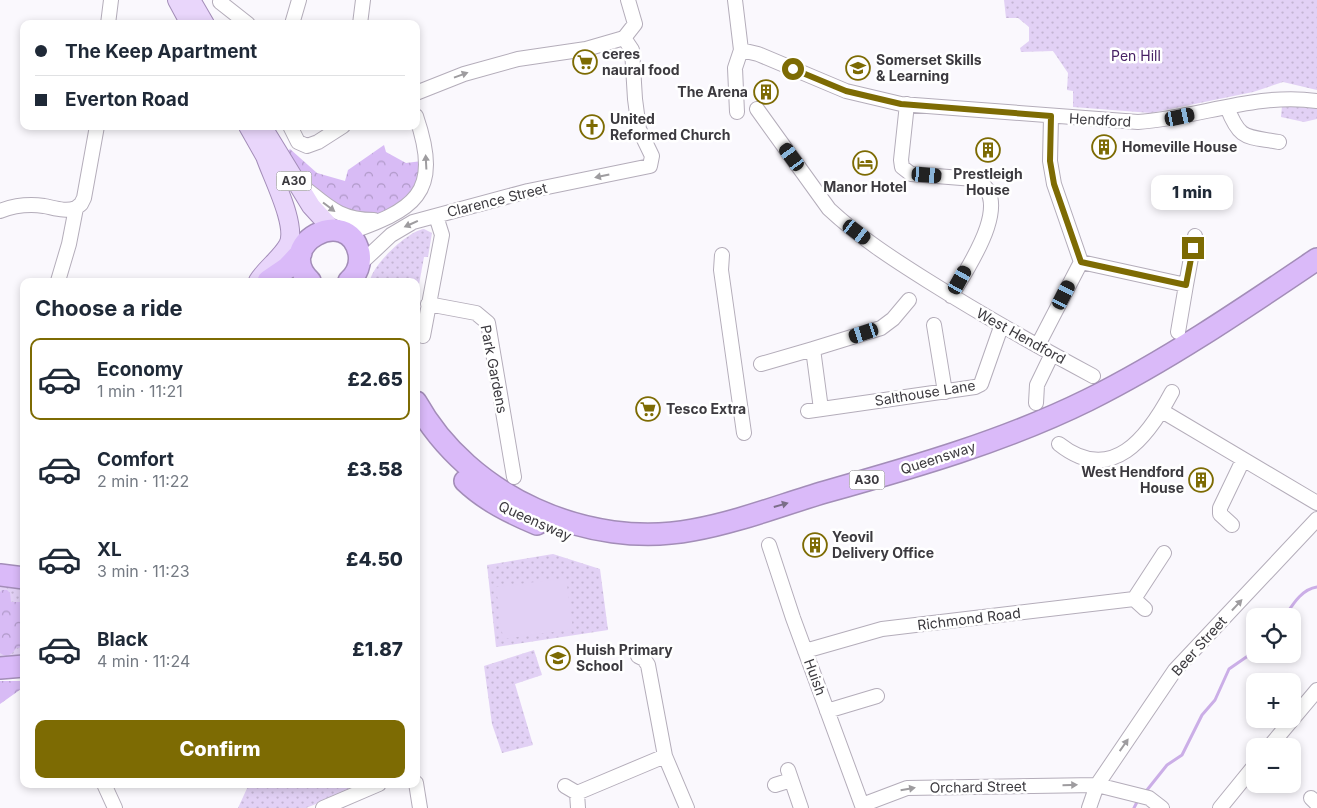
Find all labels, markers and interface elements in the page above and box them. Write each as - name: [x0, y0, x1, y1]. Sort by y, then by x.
- text: The Keep Apartment: [65, 40, 257, 63]
- place label: ceres naural food: [602, 45, 680, 78]
- park label: Pen Hill: [1111, 47, 1161, 64]
- supermarket icon: ceres naural food: [572, 49, 598, 75]
- place label: Somerset Skills & Learning: [876, 51, 982, 84]
- school or university icon: Somerset Skills & Learning: [845, 55, 871, 81]
- route start: [782, 58, 804, 80]
- one-way arrow: [454, 71, 469, 78]
- building icon: The Arena: [753, 79, 779, 105]
- place label: The Arena: [677, 83, 748, 100]
- text: Everton Road: [65, 88, 189, 111]
- car: [1163, 107, 1196, 127]
- street label: Hendford: [1069, 109, 1132, 130]
- place label: United Reformed Church: [610, 110, 730, 143]
- church icon: United Reformed Church: [579, 114, 605, 140]
- building icon: Homeville House: [1091, 134, 1117, 160]
- building icon: Prestleigh House: [975, 137, 1001, 163]
- place label: Homeville House: [1122, 138, 1237, 155]
- car: [777, 140, 806, 174]
- hotel icon: Manor Hotel: [852, 150, 878, 176]
- one-way arrow: [421, 154, 429, 170]
- place label: Prestleigh House: [953, 165, 1023, 198]
- car: [911, 166, 942, 184]
- road number: A30: [276, 172, 312, 190]
- one-way arrow: [594, 172, 609, 180]
- callout: 1 min: [1152, 176, 1234, 210]
- place label: Manor Hotel: [823, 178, 907, 195]
- street label: Clarence Street: [445, 179, 549, 220]
- text: 1 min: [1172, 182, 1212, 202]
- one-way arrow: [322, 202, 335, 213]
- car: [840, 217, 873, 247]
- one-way arrow: [403, 219, 418, 228]
- route end: [1182, 237, 1204, 259]
- car: [946, 263, 973, 297]
- car: [1050, 278, 1077, 312]
- text: Choose a ride: [35, 295, 183, 321]
- street label: West Hendford: [974, 304, 1069, 367]
- car: [847, 321, 880, 345]
- street label: Park Gardens: [478, 323, 511, 415]
- icon: car: [37, 357, 82, 402]
- text: Economy: [97, 358, 183, 381]
- text: £2.65: [347, 368, 403, 391]
- street label: Salthouse Lane: [873, 376, 976, 409]
- text: 1 min · 11:21: [97, 381, 183, 401]
- supermarket icon: Tesco Extra: [635, 396, 661, 422]
- place label: Tesco Extra: [666, 400, 746, 417]
- street label: Queensway: [898, 437, 978, 478]
- icon: car: [37, 447, 82, 492]
- text: Comfort: [97, 448, 174, 471]
- text: £3.58: [347, 458, 403, 481]
- place label: West Hendford House: [1081, 463, 1184, 496]
- building icon: West Hendford House: [1188, 467, 1214, 493]
- road number: A30: [850, 470, 884, 490]
- text: 2 min · 11:22: [97, 471, 189, 491]
- street label: Queensway: [496, 497, 574, 544]
- one-way arrow: [774, 500, 789, 508]
- place label: Yeovil Delivery Office: [832, 528, 934, 561]
- building icon: Yeovil Delivery Office: [802, 532, 828, 558]
- icon: car: [37, 537, 82, 582]
- text: XL: [97, 538, 122, 561]
- text: £4.50: [346, 548, 403, 571]
- text: 3 min · 11:23: [97, 561, 190, 581]
- one-way arrow: [1231, 599, 1243, 611]
- street label: Richmond Road: [916, 604, 1022, 633]
- map controls: [1246, 608, 1301, 793]
- button: locate: [1246, 608, 1301, 663]
- street label: Beer Street: [1167, 612, 1230, 679]
- icon: car: [37, 627, 82, 672]
- text: Black: [97, 628, 148, 651]
- text: £1.87: [352, 638, 403, 661]
- place label: Huish Primary School: [576, 641, 673, 674]
- school or university icon: Huish Primary School: [545, 645, 571, 671]
- text: 4 min · 11:24: [97, 651, 190, 671]
- street label: Huish: [801, 656, 830, 697]
- button: +: [1246, 673, 1301, 728]
- button: Confirm: [35, 720, 405, 778]
- one-way arrow: [1119, 738, 1129, 751]
- button: −: [1246, 738, 1301, 793]
- street label: Orchard Street: [929, 777, 1027, 796]
- one-way arrow: [1063, 781, 1079, 789]
- one-way arrow: [901, 785, 917, 793]

